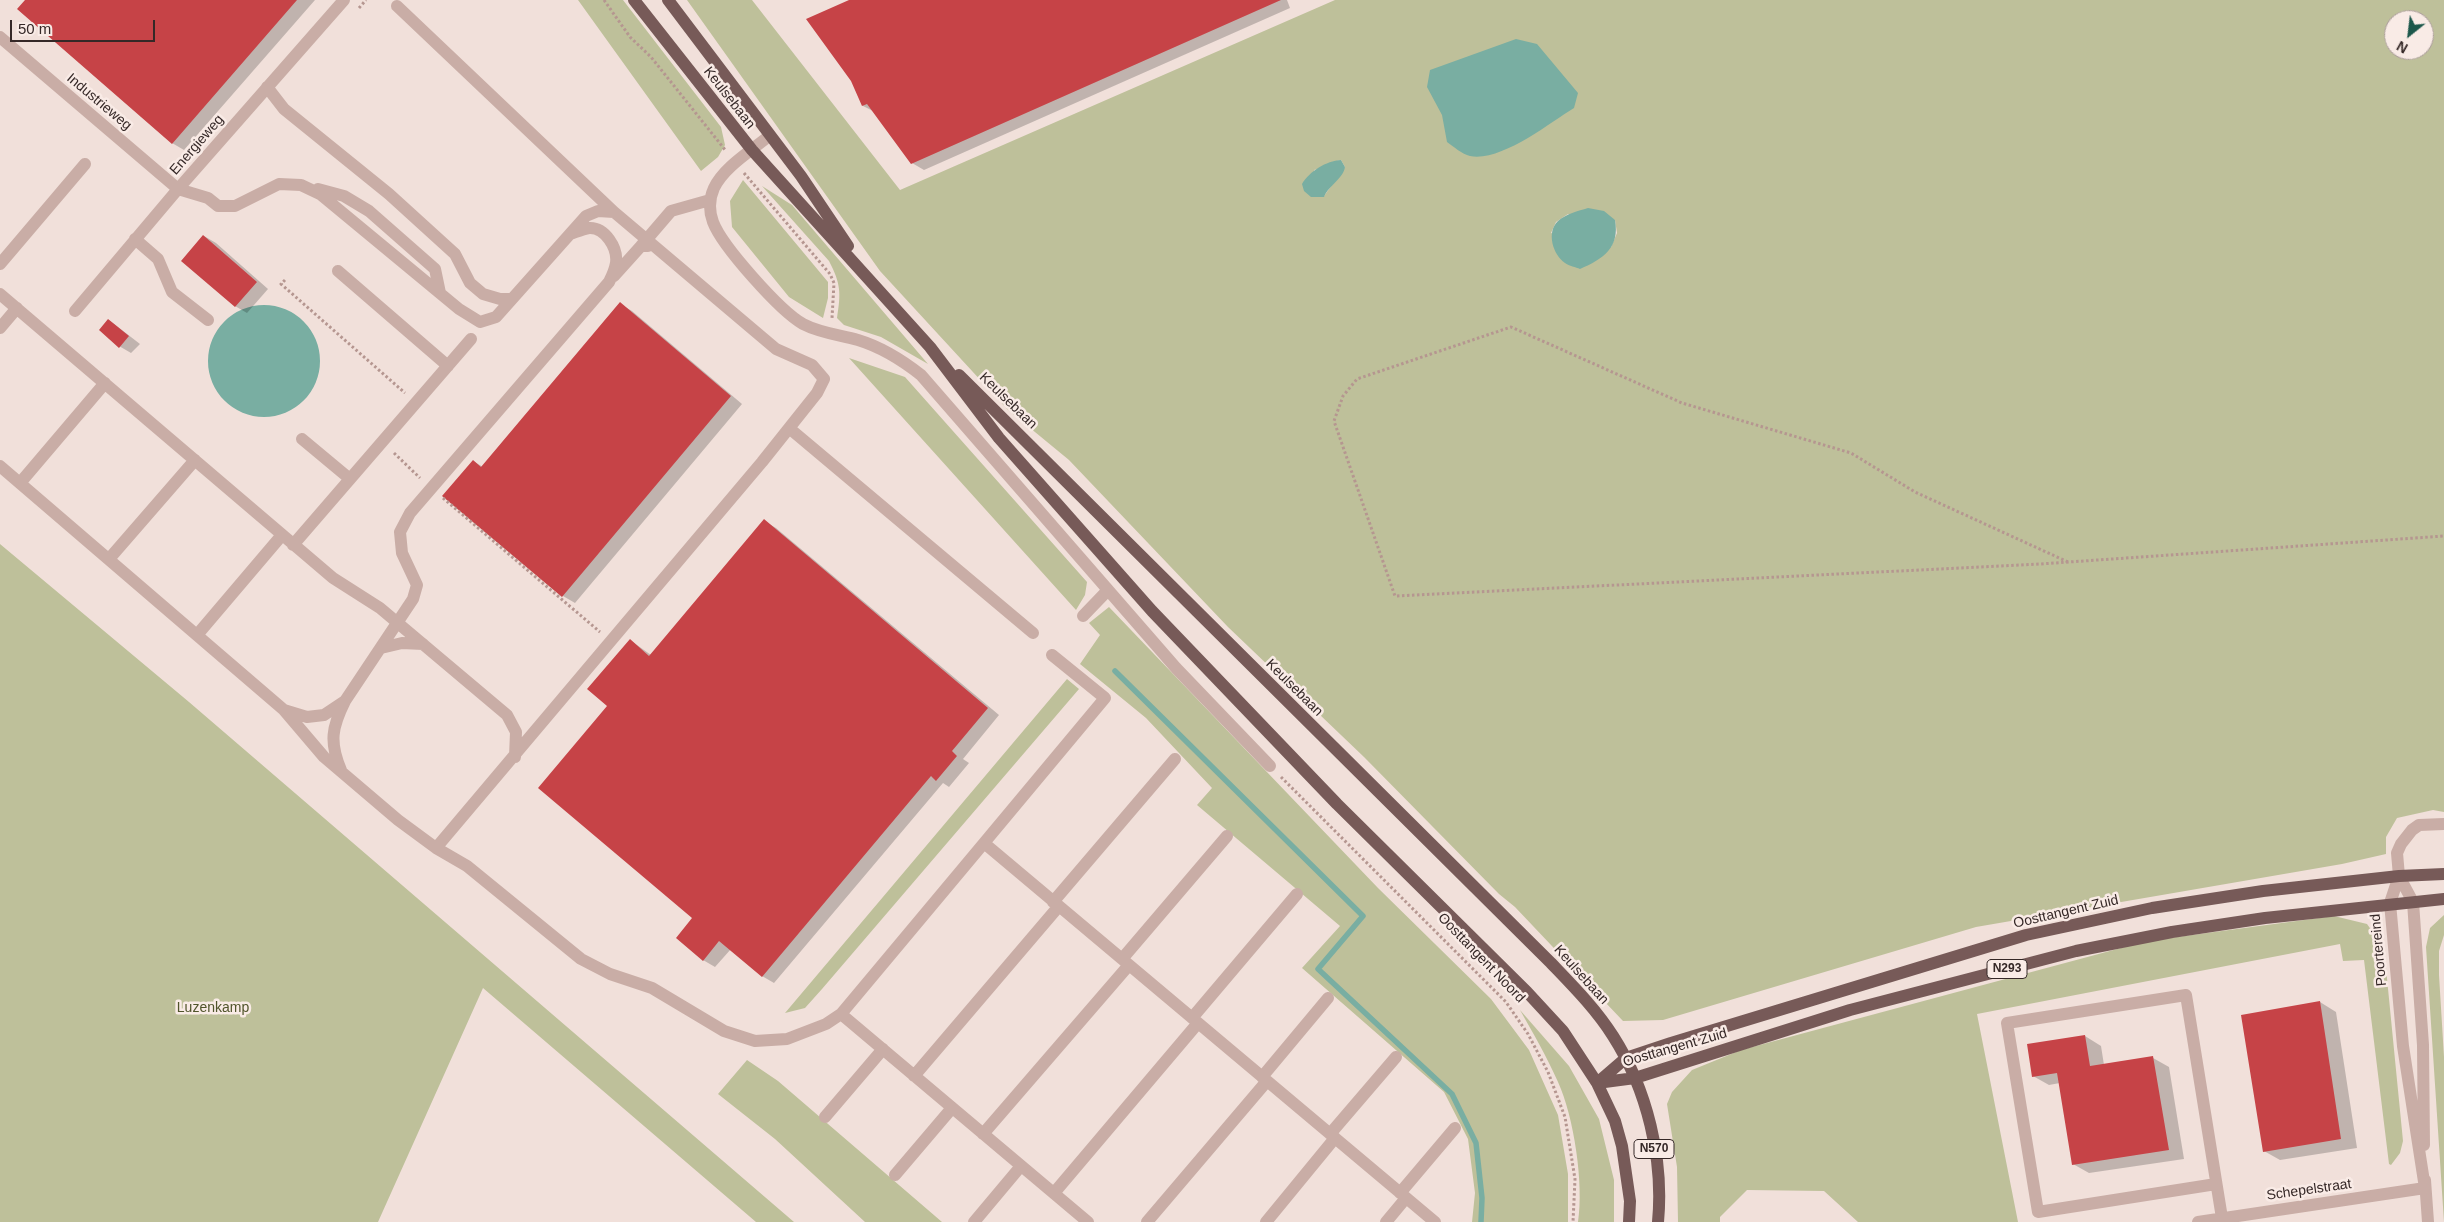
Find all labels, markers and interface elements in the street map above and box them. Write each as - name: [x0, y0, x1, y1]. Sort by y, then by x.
- scale bar: [12, 10, 158, 42]
- north arrow: [2384, 10, 2434, 60]
- text: 50 m: [18, 20, 51, 37]
- text: N: [2394, 38, 2411, 57]
- street label: Keulsebaan: [700, 64, 758, 132]
- street label: Industrieweg: [63, 70, 135, 134]
- street label: Energieweg: [166, 112, 228, 178]
- street label: Keulsebaan: [976, 369, 1040, 433]
- street label: Keulsebaan: [1262, 656, 1326, 720]
- street label: Oosttangent Zuid: [2012, 892, 2120, 932]
- street label: Oosttangent Noord: [1434, 910, 1528, 1006]
- street label: Poortereind: [2367, 913, 2391, 987]
- street label: Keulsebaan: [1550, 942, 1612, 1008]
- road number: N293: [1987, 960, 2027, 979]
- park label: Luzenkamp: [177, 1000, 249, 1016]
- street label: Oosttangent Zuid: [1621, 1025, 1729, 1071]
- road number: N570: [1634, 1140, 1674, 1158]
- street label: Schepelstraat: [2265, 1176, 2353, 1204]

